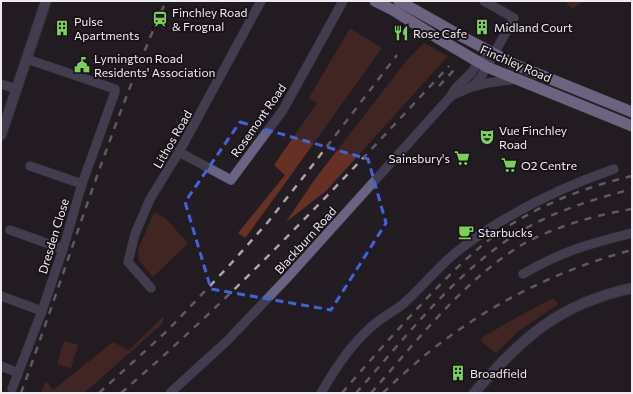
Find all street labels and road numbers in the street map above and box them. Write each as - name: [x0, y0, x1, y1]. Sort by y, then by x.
- street label: Finchley Road: [479, 42, 554, 84]
- street label: Rosemont Road: [228, 81, 289, 159]
- street label: Lithos Road: [150, 107, 194, 170]
- street label: Dresden Close: [35, 197, 71, 275]
- street label: Blackburn Road: [271, 204, 339, 276]

